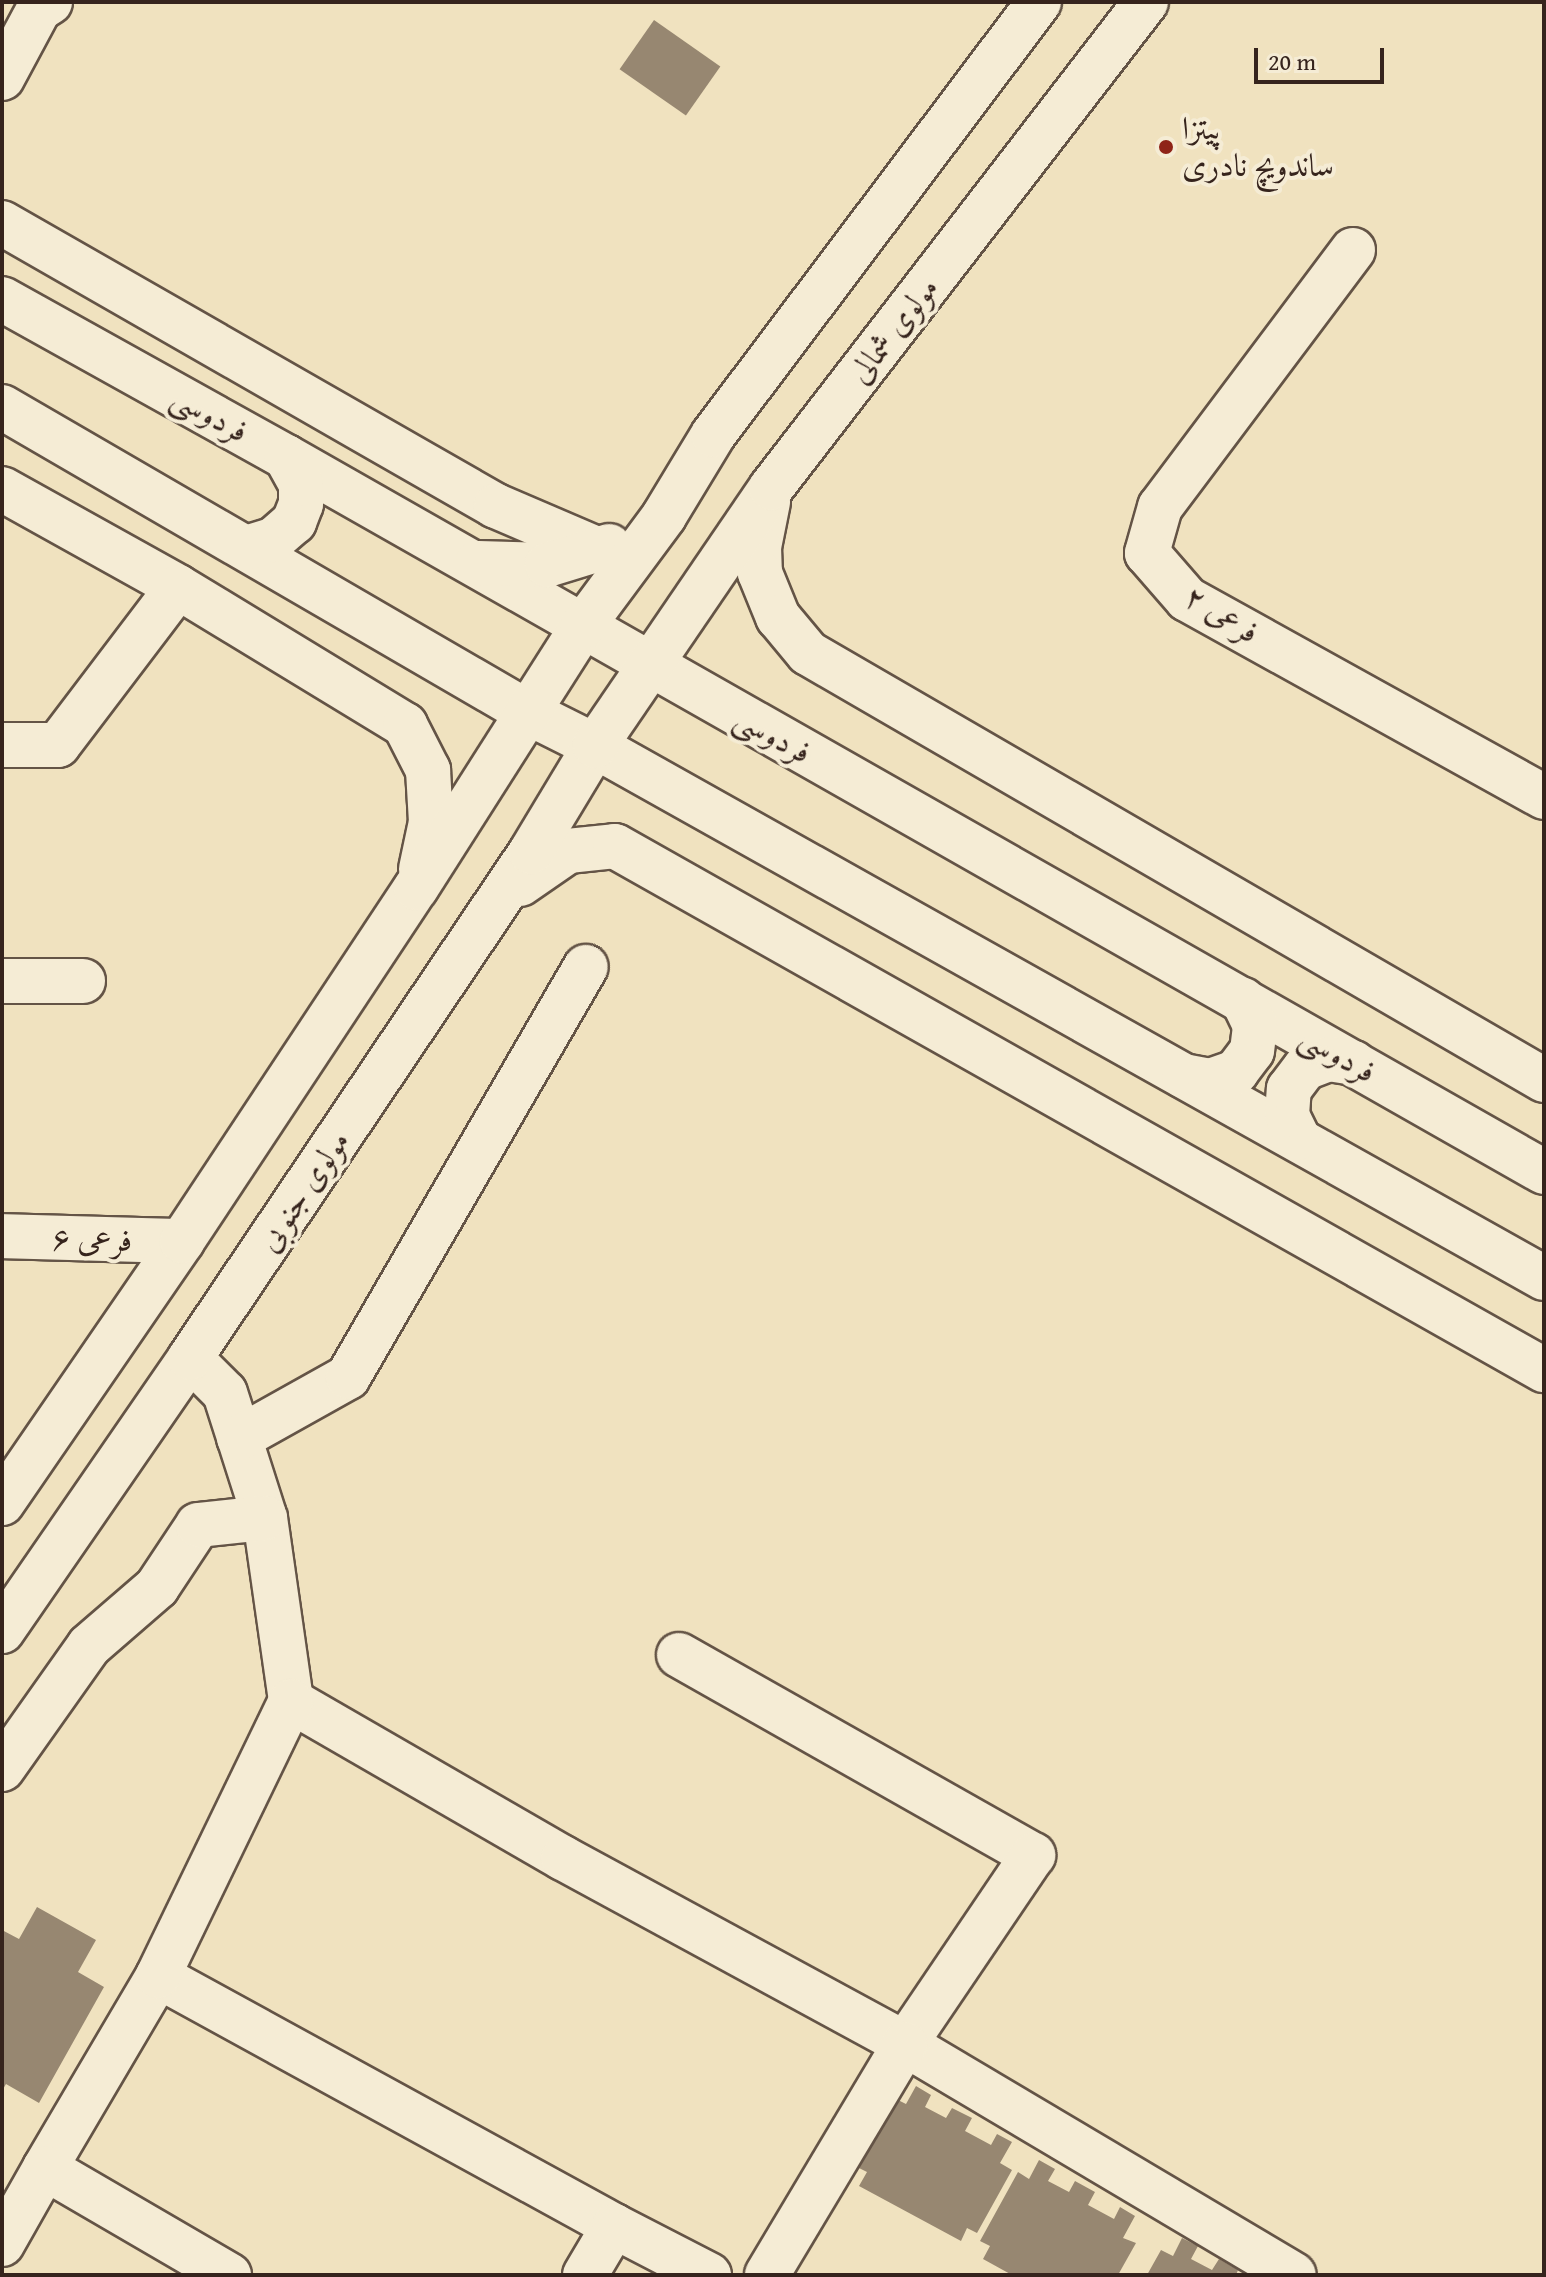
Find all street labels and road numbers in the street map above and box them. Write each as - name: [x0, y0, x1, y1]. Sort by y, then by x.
- street label: مولوی شمالی: [840, 269, 946, 391]
- street label: فردوسی: [165, 377, 255, 451]
- street label: فرعی ۲: [1178, 576, 1266, 652]
- street label: فردوسی: [728, 698, 818, 772]
- street label: فردوسی: [1293, 1017, 1383, 1091]
- street label: مولوی جنوبی: [249, 1123, 357, 1259]
- street label: فرعی ۶: [51, 1218, 133, 1260]

